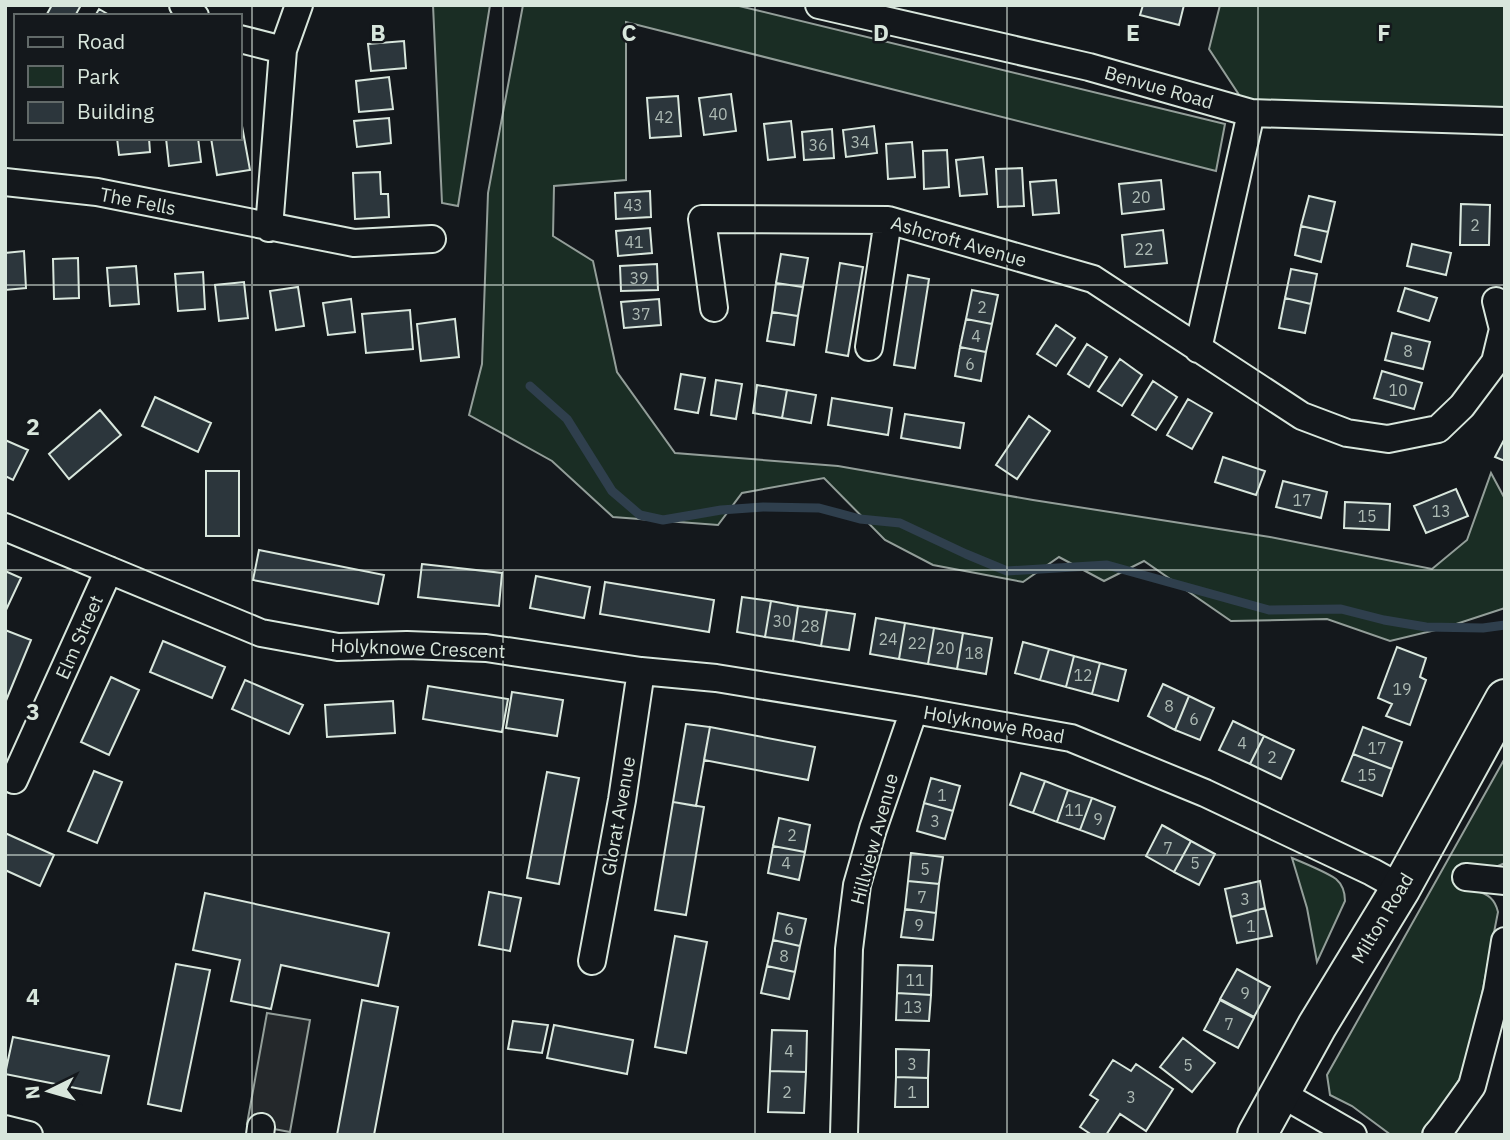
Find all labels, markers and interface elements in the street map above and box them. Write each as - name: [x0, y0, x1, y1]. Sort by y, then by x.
- legend: [14, 14, 242, 140]
- text: B: [370, 17, 386, 47]
- text: C: [622, 17, 637, 47]
- text: D: [873, 17, 889, 47]
- text: E: [1126, 17, 1140, 47]
- text: F: [1377, 17, 1391, 47]
- text: Road: [77, 27, 125, 55]
- street label: Benvue Road: [1102, 60, 1216, 114]
- text: Park: [77, 62, 120, 90]
- text: Building: [77, 97, 154, 125]
- house number: 40: [708, 104, 728, 124]
- house number: 42: [654, 107, 674, 127]
- house number: 34: [850, 132, 870, 152]
- house number: 36: [808, 135, 828, 155]
- street label: The Fells: [98, 182, 178, 220]
- house number: 20: [1131, 187, 1151, 207]
- house number: 43: [623, 195, 643, 215]
- street label: Ashcroft Avenue: [888, 210, 1030, 272]
- house number: 2: [1470, 215, 1480, 235]
- house number: 41: [624, 232, 644, 252]
- house number: 22: [1134, 239, 1154, 259]
- house number: 39: [629, 268, 649, 288]
- house number: 2: [977, 297, 987, 317]
- house number: 37: [631, 304, 651, 324]
- house number: 4: [971, 326, 981, 346]
- house number: 8: [1403, 341, 1413, 361]
- house number: 6: [965, 354, 975, 374]
- house number: 10: [1388, 380, 1408, 400]
- text: 2: [26, 411, 40, 441]
- house number: 17: [1292, 490, 1312, 510]
- house number: 13: [1431, 501, 1451, 521]
- house number: 15: [1357, 506, 1377, 526]
- street label: Elm Street: [50, 591, 108, 683]
- house number: 30: [772, 611, 792, 631]
- house number: 28: [800, 616, 820, 636]
- house number: 24: [878, 629, 898, 649]
- street label: Holyknowe Crescent: [330, 633, 506, 663]
- house number: 22: [907, 633, 927, 653]
- house number: 20: [935, 638, 955, 658]
- house number: 18: [964, 643, 984, 663]
- house number: 12: [1073, 665, 1093, 685]
- house number: 19: [1392, 679, 1412, 699]
- text: 3: [26, 696, 40, 726]
- house number: 8: [1164, 696, 1174, 716]
- street label: Holyknowe Road: [922, 700, 1066, 748]
- house number: 6: [1189, 709, 1199, 729]
- house number: 4: [1237, 733, 1247, 753]
- house number: 17: [1367, 738, 1387, 758]
- house number: 2: [1267, 747, 1277, 767]
- street label: Glorat Avenue: [596, 755, 640, 877]
- house number: 15: [1357, 765, 1377, 785]
- street label: Hillview Avenue: [845, 771, 903, 907]
- house number: 1: [937, 785, 947, 805]
- house number: 11: [1064, 800, 1084, 820]
- house number: 9: [1093, 809, 1103, 829]
- house number: 3: [930, 811, 940, 831]
- house number: 2: [787, 825, 797, 845]
- house number: 7: [1163, 838, 1173, 858]
- house number: 4: [781, 853, 791, 873]
- house number: 5: [1190, 853, 1200, 873]
- house number: 5: [920, 859, 930, 879]
- street label: Milton Road: [1346, 868, 1418, 968]
- house number: 7: [917, 887, 927, 907]
- house number: 3: [1240, 889, 1250, 909]
- house number: 9: [914, 915, 924, 935]
- house number: 1: [1246, 916, 1256, 936]
- house number: 6: [784, 919, 794, 939]
- house number: 8: [779, 946, 789, 966]
- house number: 11: [905, 970, 925, 990]
- text: 4: [26, 981, 40, 1011]
- house number: 9: [1240, 983, 1250, 1003]
- house number: 13: [903, 997, 923, 1017]
- house number: 7: [1224, 1014, 1234, 1034]
- house number: 4: [784, 1041, 794, 1061]
- house number: 3: [907, 1054, 917, 1074]
- house number: 5: [1183, 1055, 1193, 1075]
- north arrow: [14, 1056, 84, 1126]
- house number: 2: [782, 1082, 792, 1102]
- house number: 1: [907, 1082, 917, 1102]
- text: N: [20, 1085, 45, 1100]
- house number: 3: [1126, 1087, 1136, 1107]

